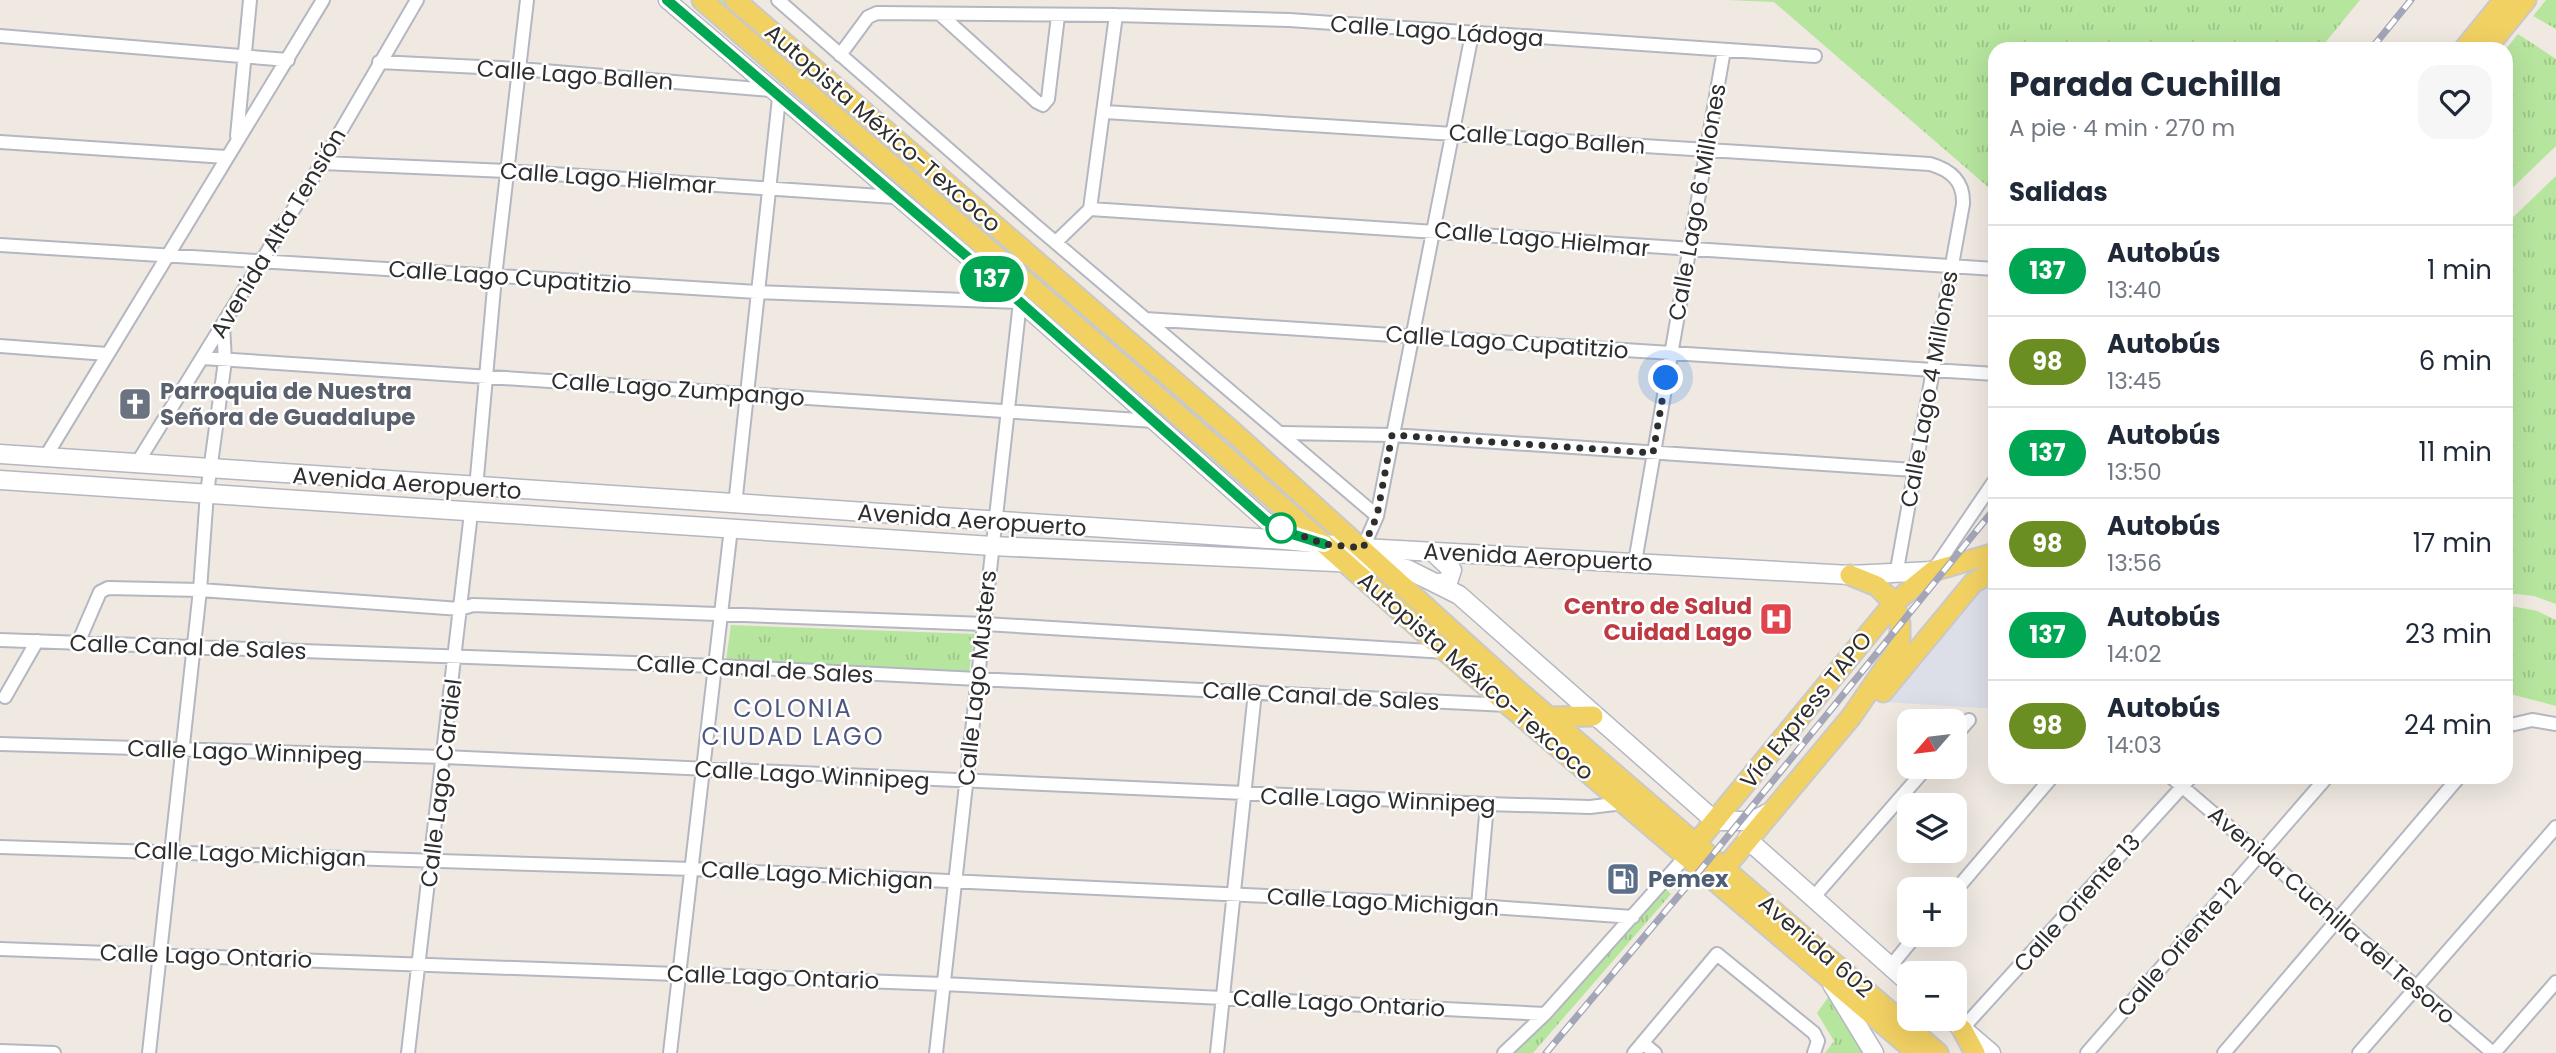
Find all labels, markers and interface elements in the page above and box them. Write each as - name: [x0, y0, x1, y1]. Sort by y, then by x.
- street label: Calle Lago Ládoga: [1329, 8, 1545, 54]
- street label: Autopista México-Texcoco: [758, 16, 1008, 240]
- street label: Calle Lago Ballen: [476, 52, 674, 98]
- text: Parada Cuchilla: [2009, 61, 2282, 108]
- button: heart: [2418, 65, 2492, 139]
- street label: Calle Lago 6 Millones: [1660, 81, 1734, 323]
- text: A pie · 4 min · 270 m: [2009, 112, 2235, 144]
- street label: Calle Lago Ballen: [1448, 116, 1646, 162]
- street label: Avenida Alta Tensión: [202, 122, 354, 344]
- street label: Calle Lago Hielmar: [499, 154, 717, 202]
- text: Salidas: [2009, 174, 2108, 210]
- street label: Calle Lago Hielmar: [1433, 214, 1651, 264]
- text: Autobús: [2107, 235, 2221, 271]
- text: 1 min: [2427, 252, 2492, 288]
- street label: Calle Lago Cupatitzio: [387, 253, 633, 301]
- text: 137: [2029, 254, 2066, 287]
- line badge: 137: [952, 256, 1032, 302]
- text: 137: [974, 262, 1010, 295]
- street label: Calle Lago 4 Millones: [1892, 268, 1966, 510]
- text: 13:40: [2107, 274, 2162, 306]
- street label: Calle Lago Cupatitzio: [1384, 318, 1630, 366]
- text: Autobús: [2107, 326, 2221, 362]
- text: 6 min: [2419, 343, 2492, 379]
- text: 98: [2032, 345, 2063, 378]
- your location: [1648, 360, 1683, 395]
- street label: Calle Lago Zumpango: [550, 364, 806, 414]
- text: 13:45: [2107, 365, 2162, 397]
- place label: Parroquia de Nuestra Señora de Guadalupe: [160, 375, 415, 433]
- church icon: Parroquia de Nuestra Señora de Guadalupe: [116, 385, 154, 423]
- text: Autobús: [2107, 417, 2221, 453]
- text: 11 min: [2419, 434, 2492, 470]
- text: 137: [2029, 436, 2066, 469]
- text: 13:50: [2107, 456, 2162, 488]
- street label: Avenida Aeropuerto: [291, 459, 523, 507]
- street label: Avenida Aeropuerto: [856, 496, 1088, 544]
- text: Autobús: [2107, 508, 2221, 544]
- unlabelled marker: [1266, 513, 1296, 543]
- text: 17 min: [2413, 525, 2492, 561]
- text: 98: [2032, 527, 2063, 560]
- street label: Avenida Aeropuerto: [1423, 535, 1653, 579]
- text: 13:56: [2107, 547, 2162, 579]
- street label: Autopista México-Texcoco: [1351, 564, 1601, 788]
- street label: Calle Lago Musters: [950, 569, 1004, 787]
- place label: Centro de Salud Cuidad Lago: [1564, 590, 1752, 648]
- text: Autobús: [2107, 599, 2221, 635]
- hospital icon: Centro de Salud Cuidad Lago: [1757, 600, 1795, 638]
- text: 23 min: [2405, 616, 2492, 652]
- text: 137: [2029, 618, 2066, 651]
- street label: Vía Express TAPO: [1733, 625, 1879, 795]
- street label: Calle Canal de Sales: [69, 627, 307, 667]
- text: 14:02: [2107, 638, 2161, 670]
- street label: Calle Canal de Sales: [636, 647, 874, 691]
- street label: Calle Canal de Sales: [1202, 674, 1440, 718]
- street label: Calle Lago Cardiel: [412, 677, 470, 889]
- text: Autobús: [2107, 690, 2221, 726]
- district label: COLONIA CIUDAD LAGO: [701, 692, 885, 753]
- text: 24 min: [2404, 707, 2492, 743]
- north arrow: [1897, 709, 1967, 779]
- map controls: [1897, 709, 1967, 1031]
- text: 98: [2032, 709, 2063, 742]
- text: 14:03: [2107, 729, 2162, 761]
- street label: Calle Lago Winnipeg: [127, 732, 363, 772]
- street label: Calle Lago Winnipeg: [694, 753, 930, 797]
- street label: Calle Lago Winnipeg: [1260, 780, 1496, 820]
- button: layers: [1897, 793, 1967, 863]
- street label: Avenida Cuchilla del Tesoro: [2201, 798, 2463, 1032]
- street label: Calle Oriente 13: [2006, 827, 2148, 979]
- street label: Calle Lago Michigan: [133, 834, 367, 874]
- street label: Calle Lago Michigan: [700, 853, 934, 897]
- fuel station icon: Pemex: [1604, 860, 1642, 898]
- place label: Pemex: [1648, 863, 1729, 895]
- street label: Calle Oriente 12: [2109, 870, 2249, 1024]
- button: +: [1897, 877, 1967, 947]
- street label: Calle Lago Michigan: [1266, 880, 1500, 924]
- street label: Avenida 602: [1752, 887, 1880, 1005]
- street label: Calle Lago Ontario: [99, 936, 313, 976]
- street label: Calle Lago Ontario: [666, 957, 880, 997]
- button: −: [1897, 961, 1967, 1031]
- street label: Calle Lago Ontario: [1232, 981, 1446, 1025]

